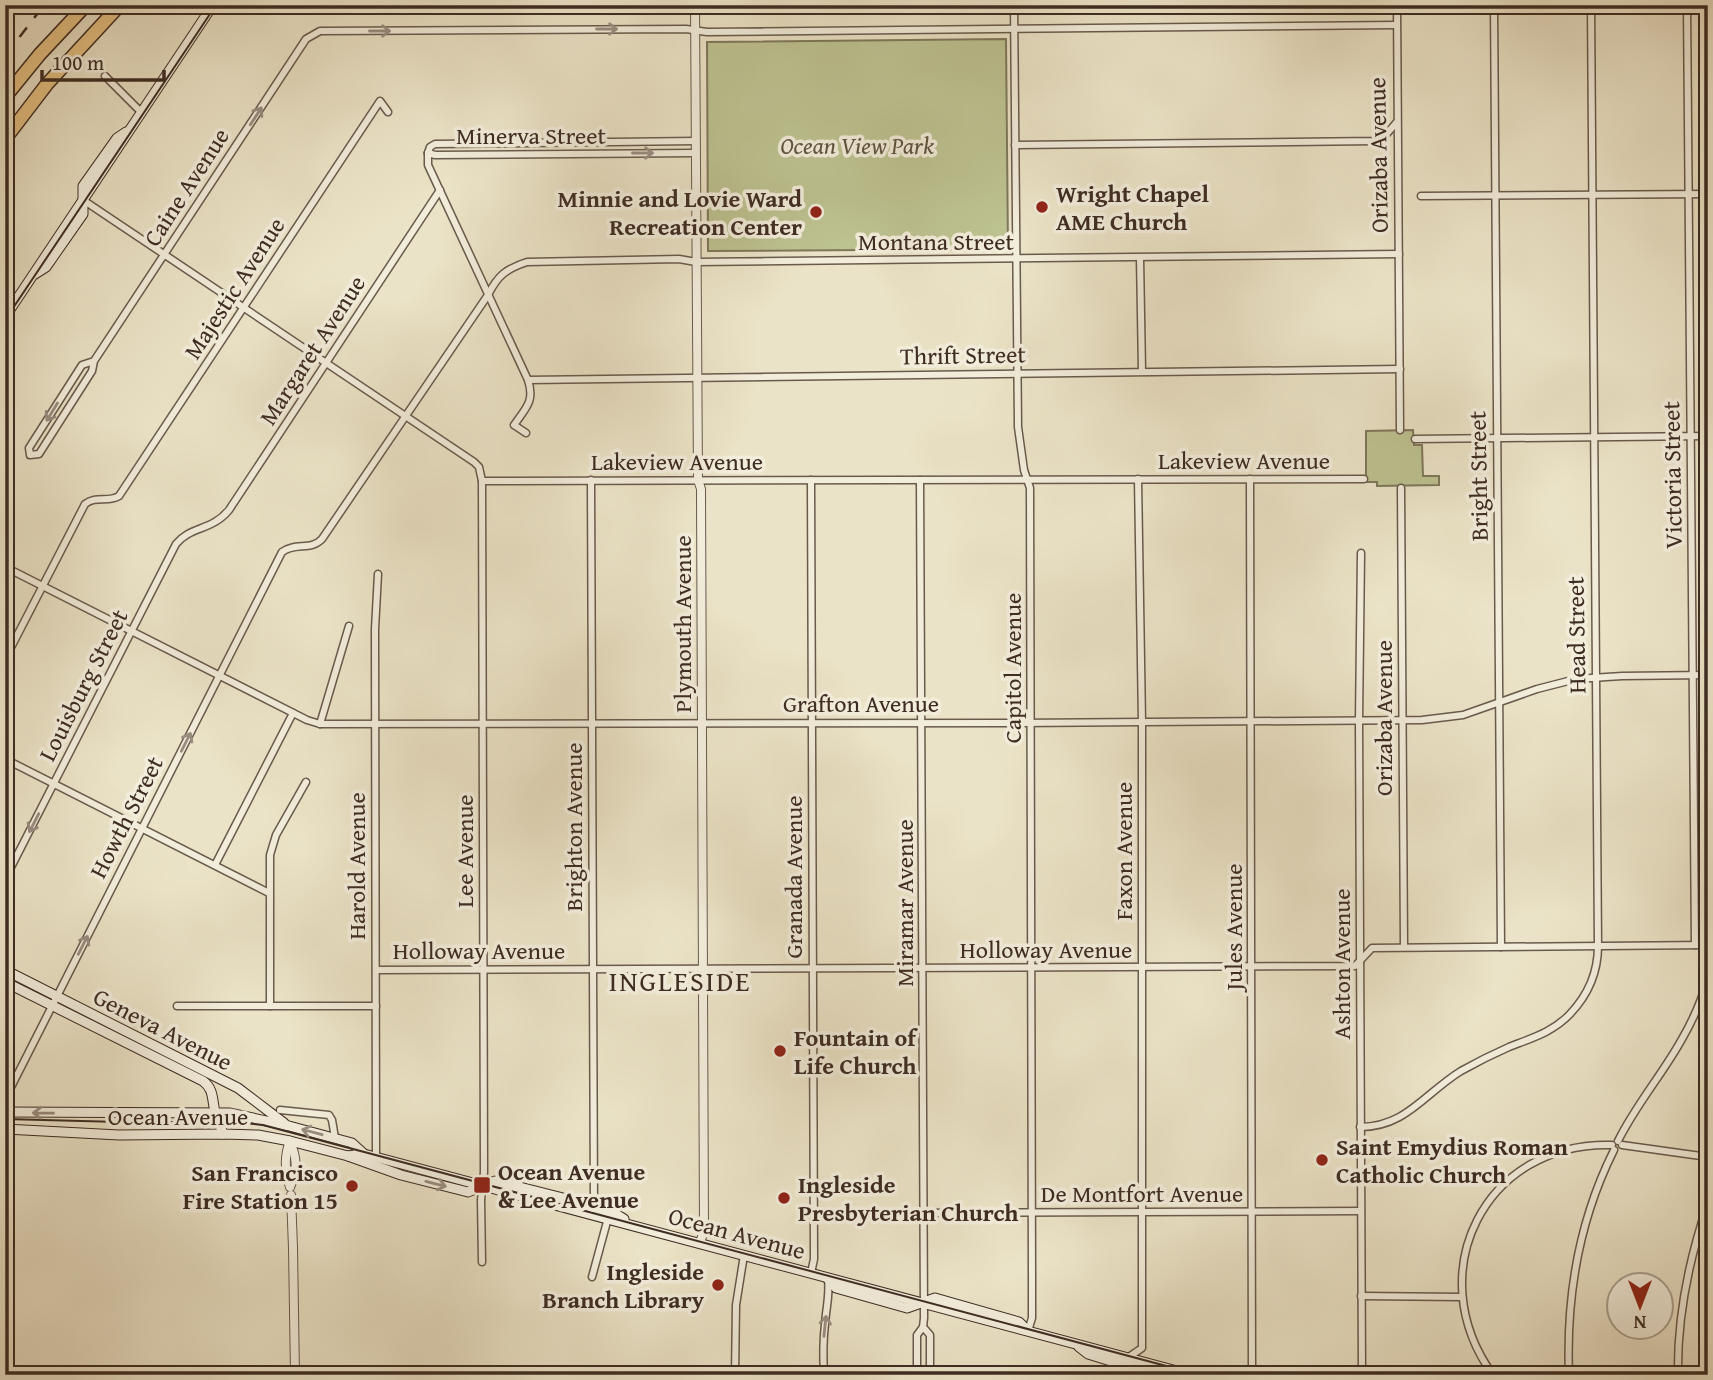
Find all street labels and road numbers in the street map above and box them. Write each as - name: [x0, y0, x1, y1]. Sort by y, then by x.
- street label: Orizaba Avenue: [1359, 77, 1397, 233]
- street label: Minerva Street: [456, 118, 606, 153]
- street label: Caine Avenue: [135, 121, 237, 253]
- street label: Majestic Avenue: [175, 210, 293, 366]
- street label: Montana Street: [858, 224, 1015, 259]
- street label: Margaret Avenue: [250, 268, 374, 432]
- street label: Thrift Street: [900, 336, 1027, 374]
- street label: Victoria Street: [1653, 400, 1691, 549]
- street label: Bright Street: [1459, 410, 1497, 541]
- street label: Lakeview Avenue: [1158, 443, 1330, 478]
- street label: Lakeview Avenue: [591, 444, 763, 479]
- street label: Plymouth Avenue: [665, 535, 700, 713]
- street label: Head Street: [1557, 576, 1595, 694]
- street label: Capitol Avenue: [995, 593, 1030, 743]
- street label: Louisburg Street: [30, 602, 137, 767]
- street label: Orizaba Avenue: [1366, 640, 1401, 796]
- street label: Grafton Avenue: [783, 686, 939, 721]
- street label: Brighton Avenue: [556, 743, 591, 911]
- street label: Howth Street: [80, 749, 172, 884]
- street label: Faxon Avenue: [1106, 782, 1141, 920]
- street label: Harold Avenue: [339, 792, 374, 940]
- street label: Lee Avenue: [447, 794, 482, 908]
- street label: Granada Avenue: [776, 795, 811, 959]
- street label: Miramar Avenue: [887, 819, 922, 987]
- street label: Jules Avenue: [1216, 863, 1251, 994]
- street label: Ashton Avenue: [1324, 889, 1359, 1039]
- street label: Holloway Avenue: [960, 932, 1132, 967]
- street label: Holloway Avenue: [393, 933, 565, 968]
- street label: Geneva Avenue: [87, 979, 239, 1079]
- street label: Ocean Avenue: [108, 1099, 248, 1134]
- street label: De Montfort Avenue: [1041, 1176, 1243, 1211]
- street label: Ocean Avenue: [665, 1198, 809, 1268]

